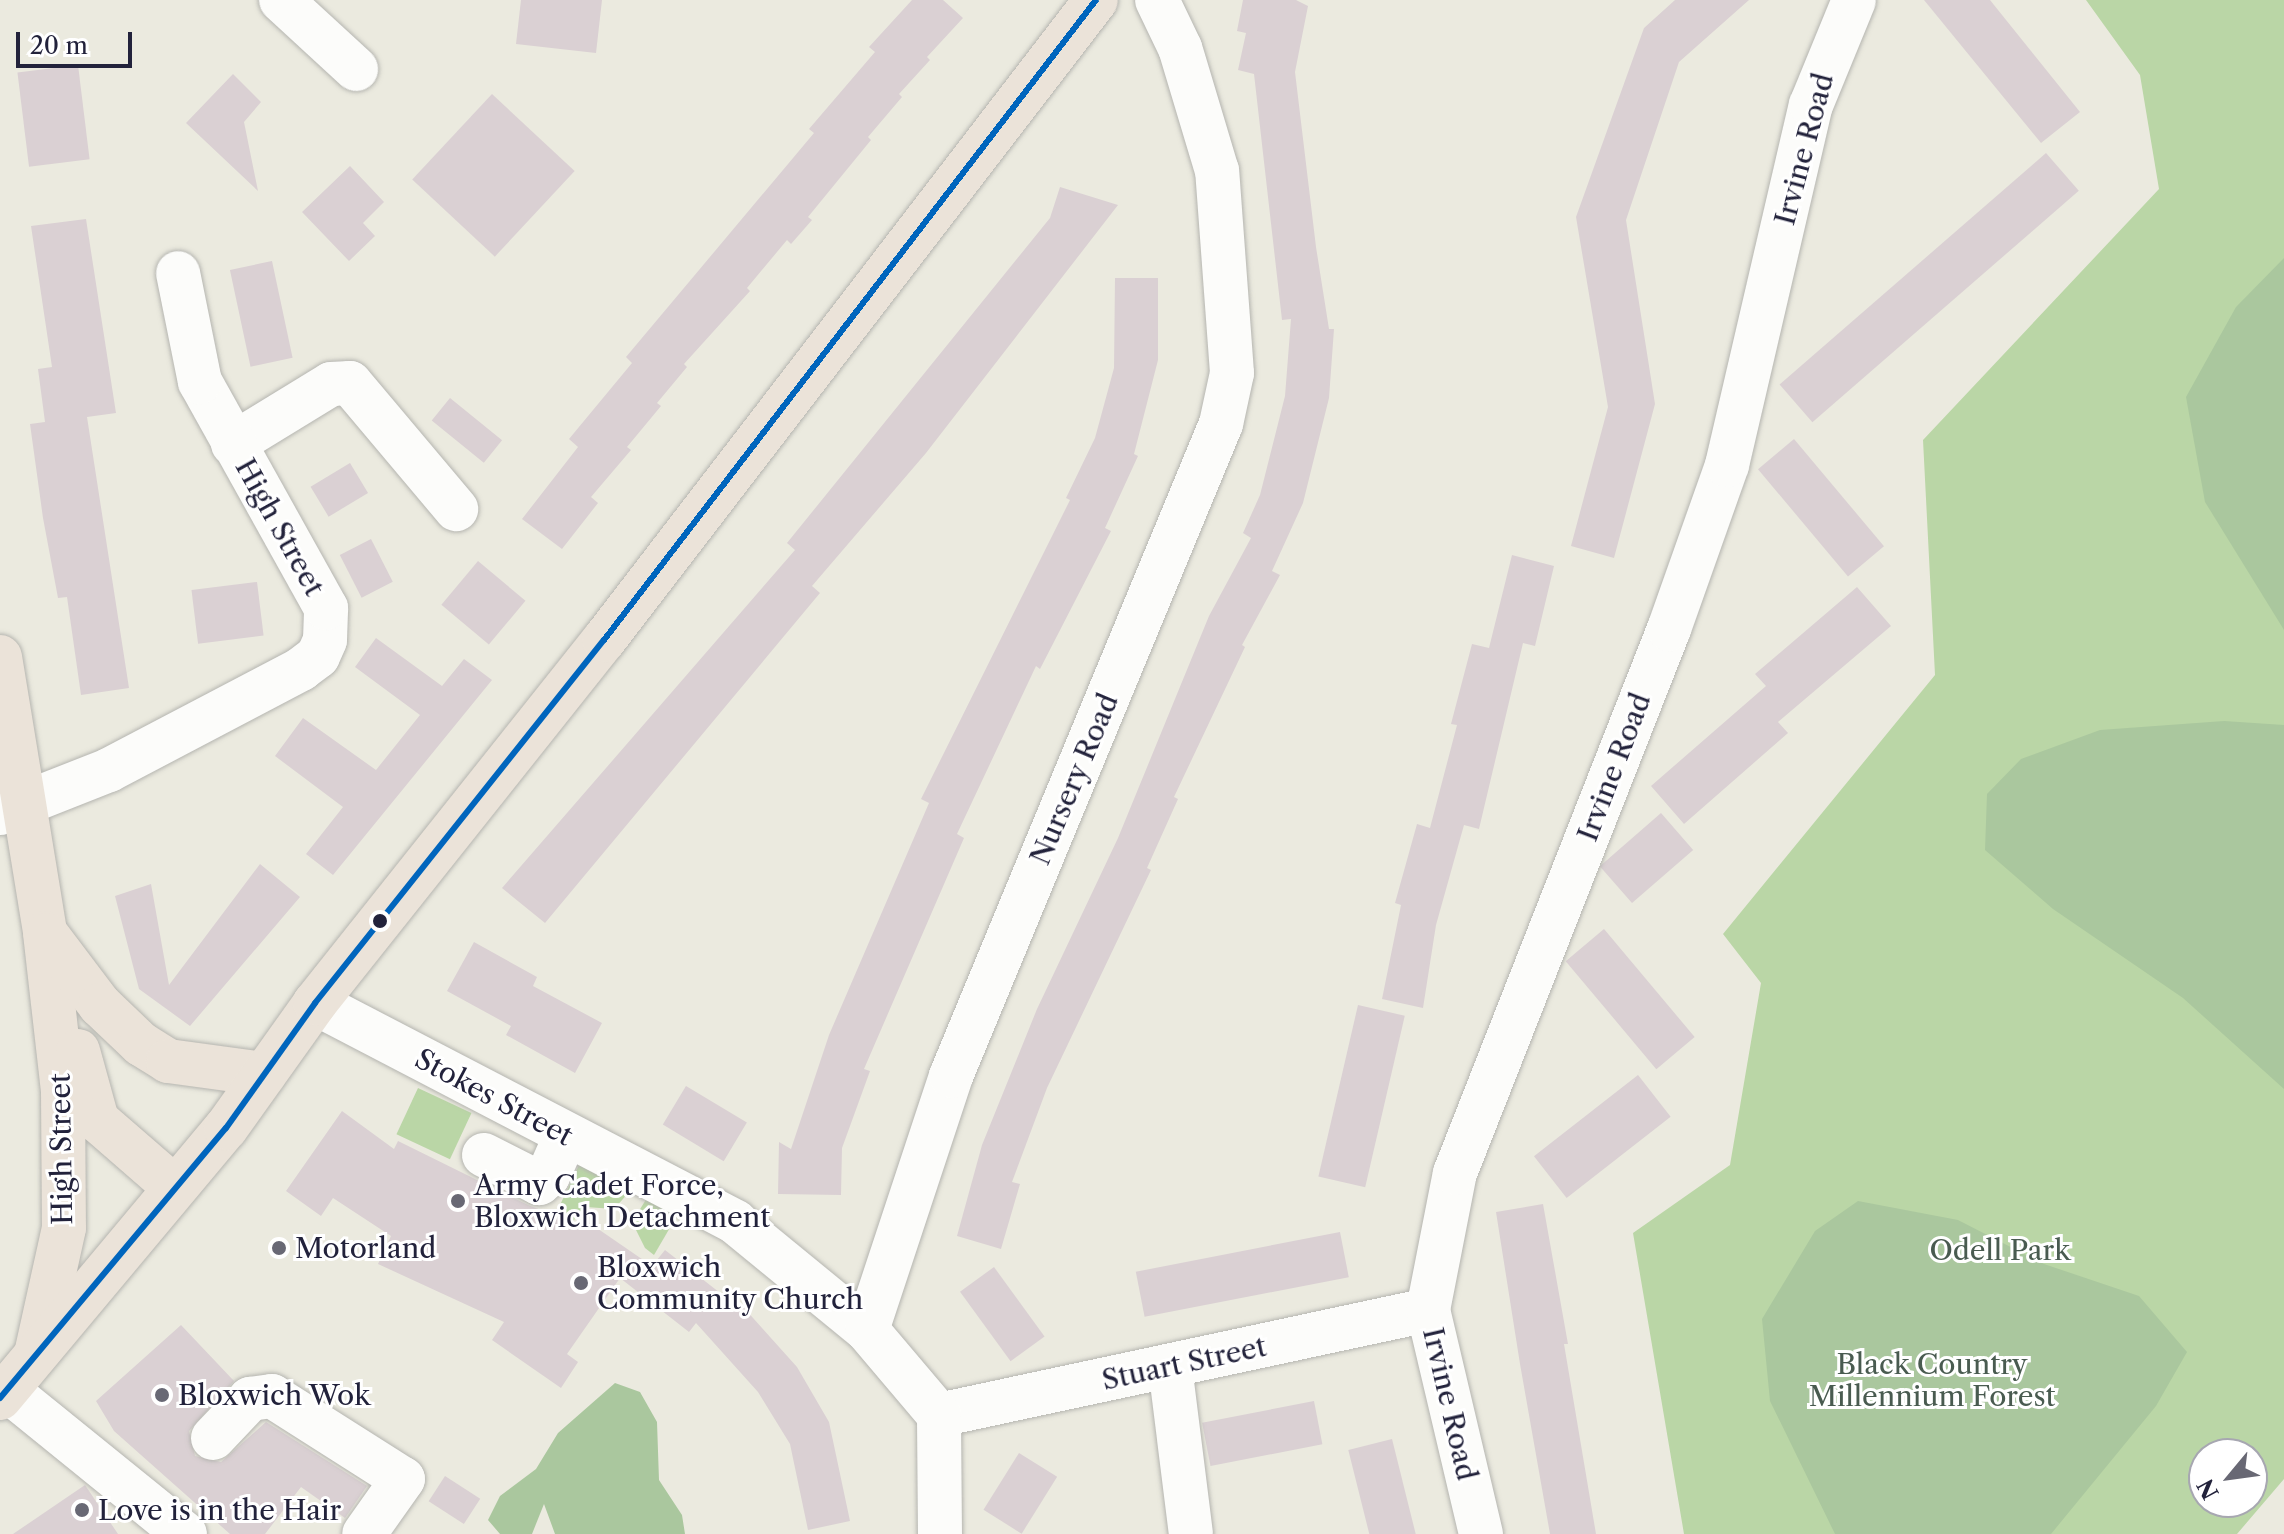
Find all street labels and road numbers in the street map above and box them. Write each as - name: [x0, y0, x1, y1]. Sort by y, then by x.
- street label: Irvine Road: [1768, 69, 1840, 229]
- street label: High Street: [229, 453, 331, 601]
- street label: Nursery Road: [1023, 688, 1125, 870]
- street label: Irvine Road: [1570, 688, 1658, 846]
- street label: Stokes Street: [409, 1041, 579, 1153]
- street label: High Street: [43, 1073, 79, 1225]
- street label: Irvine Road: [1416, 1324, 1484, 1484]
- street label: Stuart Street: [1099, 1329, 1269, 1397]

